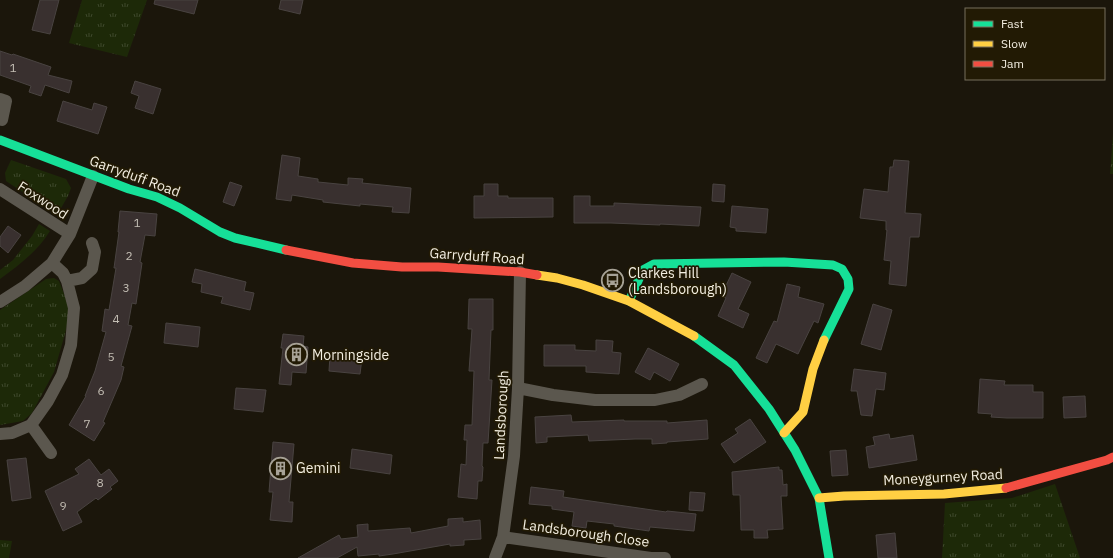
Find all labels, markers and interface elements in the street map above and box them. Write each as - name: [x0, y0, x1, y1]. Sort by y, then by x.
- legend: [965, 8, 1105, 80]
- text: Fast: [1001, 16, 1024, 31]
- text: Slow: [1001, 36, 1027, 51]
- text: Jam: [1001, 56, 1024, 71]
- house number: 1: [9, 60, 17, 75]
- street label: Garryduff Road: [87, 151, 183, 201]
- street label: Foxwood: [14, 177, 72, 223]
- house number: 1: [133, 215, 141, 230]
- street label: Garryduff Road: [429, 244, 525, 268]
- house number: 2: [125, 248, 133, 263]
- place label: Clarkes Hill (Landsborough): [628, 264, 727, 298]
- bus stop icon: Clarkes Hill (Landsborough): [599, 268, 625, 294]
- house number: 3: [122, 280, 130, 295]
- house number: 4: [112, 311, 120, 326]
- building icon: Morningside: [284, 342, 310, 368]
- place label: Morningside: [312, 346, 390, 364]
- house number: 5: [107, 349, 115, 364]
- street label: Landsborough: [490, 370, 512, 460]
- house number: 6: [97, 383, 105, 398]
- house number: 7: [83, 416, 91, 431]
- building icon: Gemini: [268, 455, 294, 481]
- place label: Gemini: [296, 459, 341, 477]
- street label: Moneygurney Road: [883, 465, 1003, 489]
- house number: 8: [96, 475, 104, 490]
- house number: 9: [59, 498, 67, 513]
- street label: Landsborough Close: [522, 515, 651, 551]

